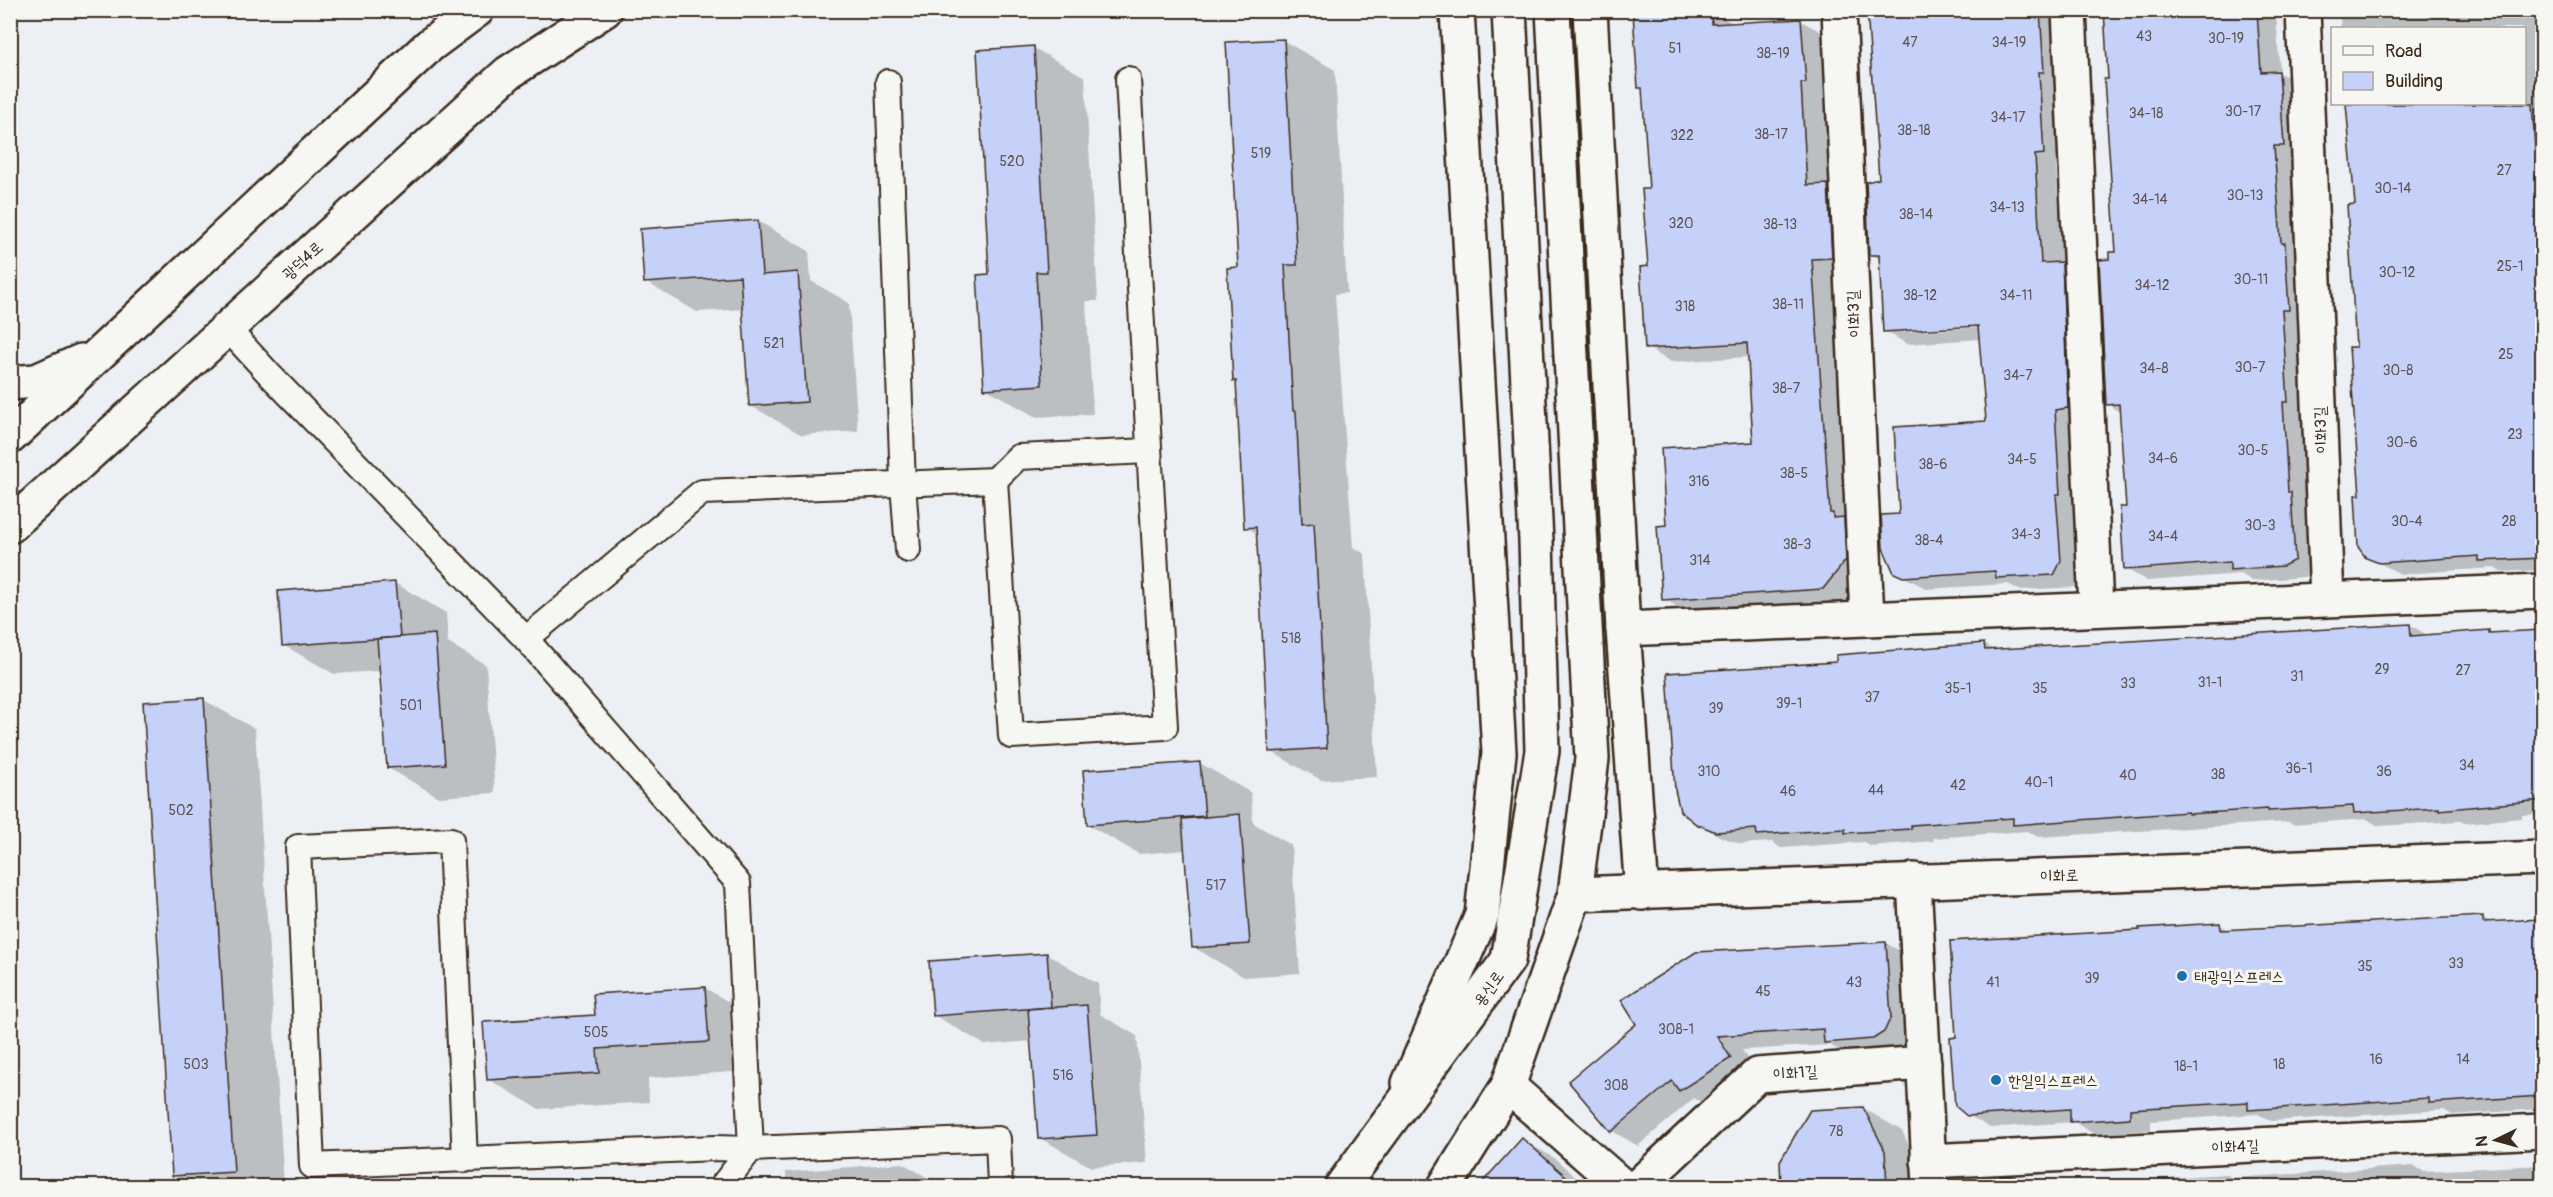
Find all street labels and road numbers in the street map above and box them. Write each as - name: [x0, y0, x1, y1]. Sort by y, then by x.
- street label: 광덕4로: [278, 237, 327, 284]
- street label: 이화3길: [1843, 290, 1865, 338]
- street label: 이화3길: [2310, 406, 2332, 454]
- street label: 이화로: [2039, 865, 2079, 887]
- street label: 용신로: [1469, 967, 1508, 1010]
- street label: 이화1길: [1772, 1061, 1818, 1085]
- street label: 이화4길: [2211, 1136, 2260, 1158]

